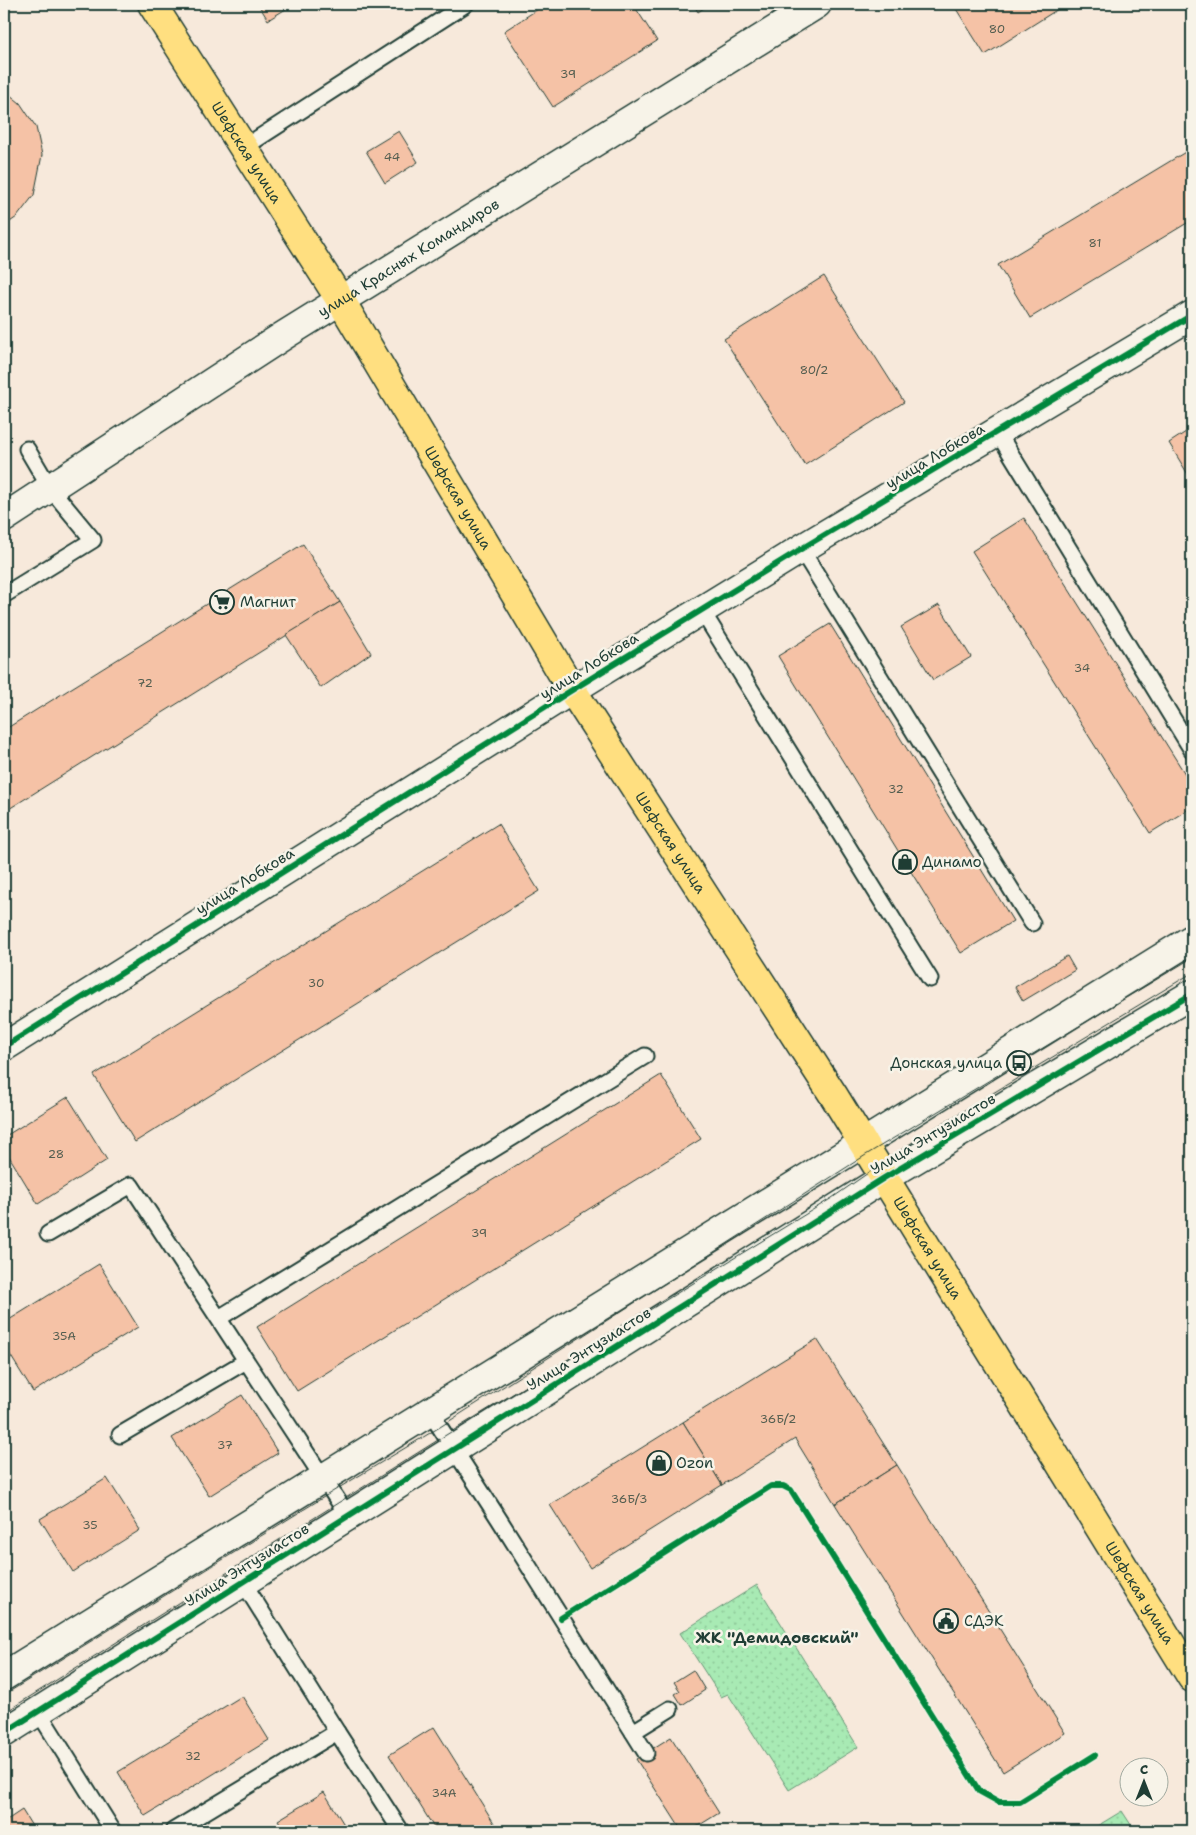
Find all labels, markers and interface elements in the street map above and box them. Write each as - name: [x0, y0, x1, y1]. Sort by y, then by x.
- house number: 80: [989, 21, 1005, 37]
- house number: 39: [560, 66, 576, 82]
- street label: Шефская улица: [207, 98, 287, 208]
- house number: 44: [384, 149, 400, 165]
- street label: улица Красных Командиров: [314, 194, 503, 322]
- house number: 81: [1089, 235, 1101, 251]
- house number: 80/2: [800, 362, 828, 378]
- street label: улица Лобкова: [882, 418, 989, 494]
- street label: Шефская улица: [419, 442, 497, 554]
- supermarket icon: Магнит: [209, 589, 235, 615]
- place label: Магнит: [240, 592, 296, 612]
- street label: улица Лобкова: [536, 627, 643, 704]
- house number: 34: [1074, 660, 1090, 676]
- house number: 72: [137, 675, 153, 691]
- house number: 32: [888, 781, 904, 797]
- street label: Шефская улица: [630, 788, 711, 898]
- street label: улица Лобкова: [192, 842, 299, 919]
- shop icon: Динамо: [892, 849, 918, 875]
- place label: Динамо: [922, 852, 982, 872]
- house number: 30: [308, 975, 324, 991]
- bus stop icon: Донская улица: [1006, 1050, 1032, 1076]
- place label: Донская улица: [890, 1053, 1003, 1073]
- street label: Улица Энтузиастов: [867, 1089, 999, 1179]
- house number: 28: [48, 1146, 64, 1162]
- street label: Шефская улица: [888, 1193, 967, 1304]
- house number: 39: [471, 1225, 487, 1241]
- street label: Улица Энтузиастов: [523, 1303, 655, 1395]
- house number: 35А: [52, 1328, 76, 1344]
- house number: 36Б/2: [760, 1411, 796, 1427]
- house number: 37: [217, 1437, 233, 1453]
- shop icon: Ozon: [646, 1450, 672, 1476]
- place label: Ozon: [676, 1453, 713, 1473]
- house number: 36Б/3: [611, 1491, 647, 1507]
- house number: 35: [82, 1517, 98, 1533]
- street label: Улица Энтузиастов: [181, 1519, 313, 1611]
- street label: Шефская улица: [1100, 1538, 1179, 1649]
- public building icon: СДЭК: [933, 1608, 959, 1634]
- place label: СДЭК: [964, 1611, 1004, 1631]
- district label: ЖК "Демидовский": [695, 1627, 859, 1648]
- house number: 32: [185, 1748, 201, 1764]
- north arrow: [1118, 1758, 1168, 1808]
- text: С: [1140, 1760, 1148, 1778]
- house number: 34А: [431, 1785, 457, 1801]

